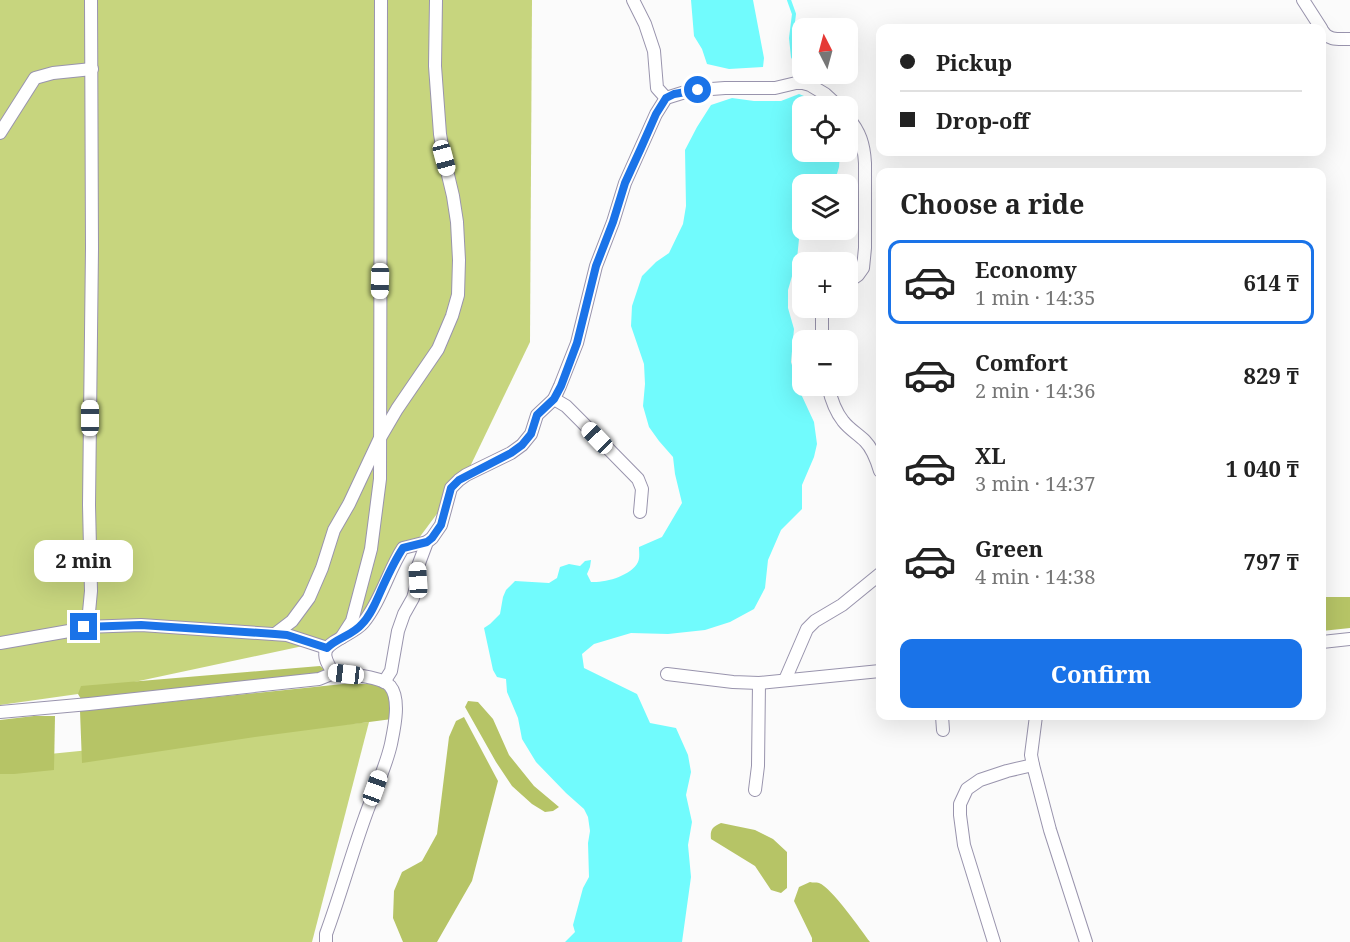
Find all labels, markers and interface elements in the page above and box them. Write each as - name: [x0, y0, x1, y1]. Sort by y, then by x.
- north arrow: [792, 18, 858, 84]
- map controls: [792, 18, 858, 396]
- text: Pickup: [936, 47, 1012, 77]
- route start: [684, 76, 711, 103]
- button: locate: [792, 96, 858, 162]
- text: Drop-off: [936, 105, 1029, 135]
- car: [431, 138, 457, 178]
- button: layers: [792, 174, 858, 240]
- text: Choose a ride: [900, 185, 1085, 222]
- button: +: [792, 252, 858, 318]
- text: Economy: [975, 254, 1077, 284]
- icon: car: [903, 255, 957, 309]
- car: [371, 263, 389, 299]
- text: 614 ₸: [1244, 267, 1299, 297]
- text: 1 min · 14:35: [975, 284, 1095, 311]
- button: −: [792, 330, 858, 396]
- text: Comfort: [975, 347, 1068, 377]
- icon: car: [903, 348, 957, 402]
- text: 829 ₸: [1244, 360, 1299, 390]
- text: 2 min · 14:36: [975, 377, 1095, 404]
- car: [81, 400, 99, 436]
- car: [578, 419, 616, 457]
- text: XL: [975, 440, 1006, 470]
- icon: car: [903, 441, 957, 495]
- text: 1 040 ₸: [1225, 453, 1299, 483]
- text: 3 min · 14:37: [975, 470, 1095, 497]
- text: Green: [975, 533, 1043, 563]
- icon: car: [903, 534, 957, 588]
- callout: 2 min: [34, 540, 134, 582]
- text: 797 ₸: [1244, 546, 1299, 576]
- text: 2 min: [55, 547, 112, 574]
- car: [408, 562, 428, 598]
- text: 4 min · 14:38: [975, 563, 1095, 590]
- route end: [70, 613, 97, 640]
- button: Confirm: [900, 639, 1302, 708]
- car: [327, 663, 365, 685]
- car: [360, 768, 390, 808]

